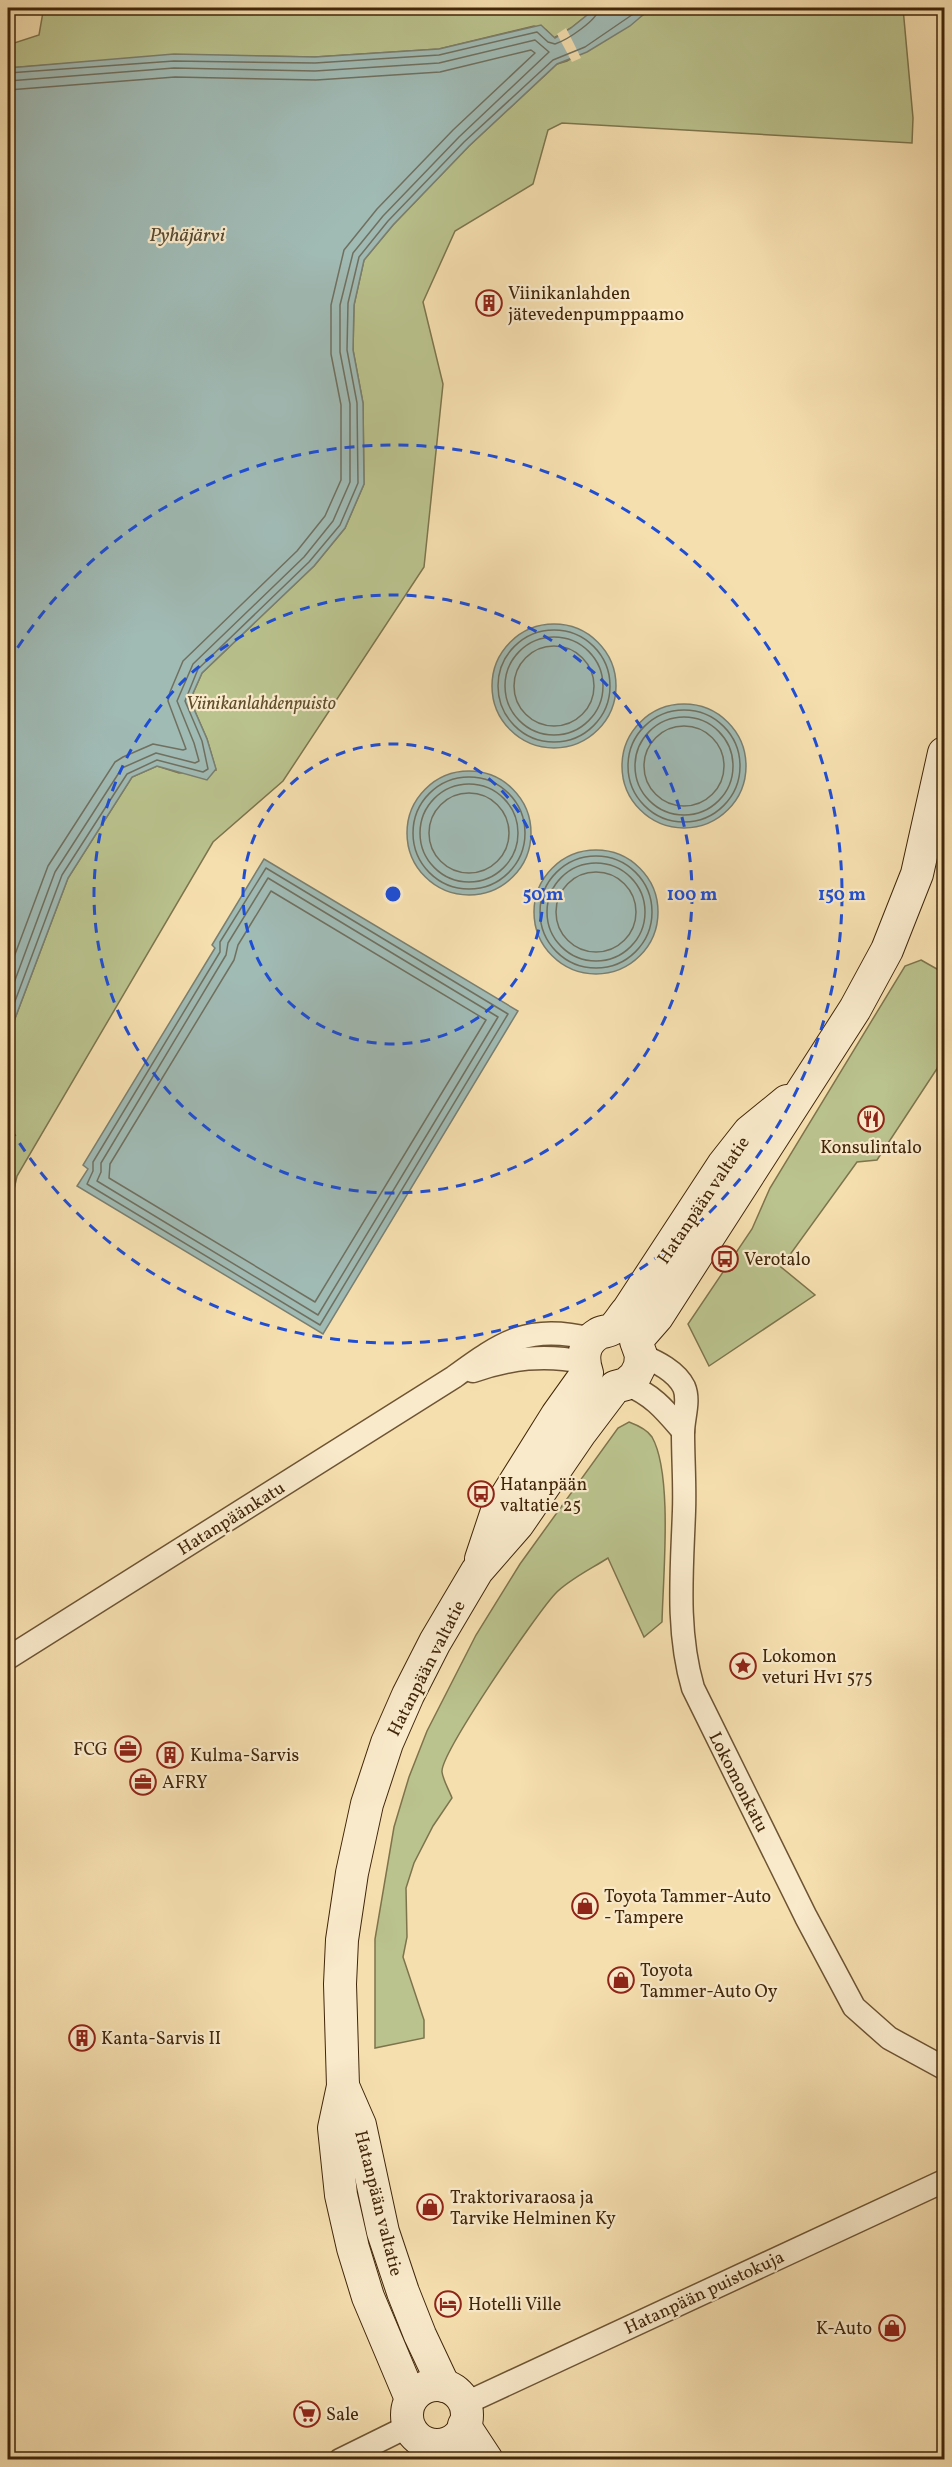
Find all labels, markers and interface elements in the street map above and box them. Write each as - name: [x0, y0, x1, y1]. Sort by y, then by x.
- water label: Pyhäjärvi: [149, 222, 226, 250]
- place label: Viinikanlahden jätevedenpumppaamo: [508, 282, 684, 328]
- building icon: Viinikanlahden jätevedenpumppaamo: [474, 288, 504, 318]
- park label: Viinikanlahdenpuisto: [186, 692, 336, 717]
- text: 50 m: [523, 883, 563, 908]
- text: 100 m: [667, 883, 717, 908]
- text: 150 m: [818, 883, 866, 908]
- centre of rings: [383, 884, 403, 904]
- restaurant icon: Konsulintalo: [856, 1104, 886, 1134]
- street label: Hatanpään valtatie: [652, 1132, 756, 1270]
- place label: Konsulintalo: [820, 1136, 922, 1161]
- bus stop icon: Verotalo: [710, 1244, 740, 1274]
- place label: Verotalo: [744, 1248, 811, 1273]
- place label: Hatanpään valtatie 25: [500, 1473, 588, 1519]
- street label: Hatanpäänkatu: [173, 1476, 290, 1562]
- bus stop icon: Hatanpään valtatie 25: [466, 1479, 496, 1509]
- street label: Hatanpään valtatie: [382, 1596, 472, 1741]
- place label: Lokomon veturi Hv1 575: [762, 1645, 873, 1691]
- place icon: Lokomon veturi Hv1 575: [728, 1651, 758, 1681]
- street label: Lokomonkatu: [702, 1728, 774, 1837]
- office icon: FCG: [113, 1734, 143, 1764]
- place label: FCG: [73, 1738, 108, 1763]
- building icon: Kulma-Sarvis: [155, 1740, 185, 1770]
- place label: Kulma-Sarvis: [190, 1744, 299, 1769]
- office icon: AFRY: [128, 1767, 158, 1797]
- place label: AFRY: [162, 1771, 208, 1796]
- place label: Toyota Tammer-Auto - Tampere: [604, 1885, 771, 1931]
- shop icon: Toyota Tammer-Auto - Tampere: [570, 1891, 600, 1921]
- place label: Toyota Tammer-Auto Oy: [640, 1959, 778, 2005]
- shop icon: Toyota Tammer-Auto Oy: [606, 1965, 636, 1995]
- building icon: Kanta-Sarvis II: [67, 2023, 97, 2053]
- place label: Kanta-Sarvis II: [101, 2027, 221, 2052]
- street label: Hatanpään valtatie: [347, 2128, 408, 2279]
- place label: Traktorivaraosa ja Tarvike Helminen Ky: [450, 2186, 616, 2232]
- shop icon: Traktorivaraosa ja Tarvike Helminen Ky: [415, 2192, 445, 2222]
- street label: Hatanpään puistokuja: [620, 2245, 789, 2341]
- hotel icon: Hotelli Ville: [433, 2289, 463, 2319]
- place label: Hotelli Ville: [468, 2293, 561, 2318]
- shop icon: K-Auto: [877, 2313, 907, 2343]
- place label: K-Auto: [816, 2317, 872, 2342]
- supermarket icon: Sale: [292, 2399, 322, 2429]
- place label: Sale: [326, 2403, 359, 2428]

